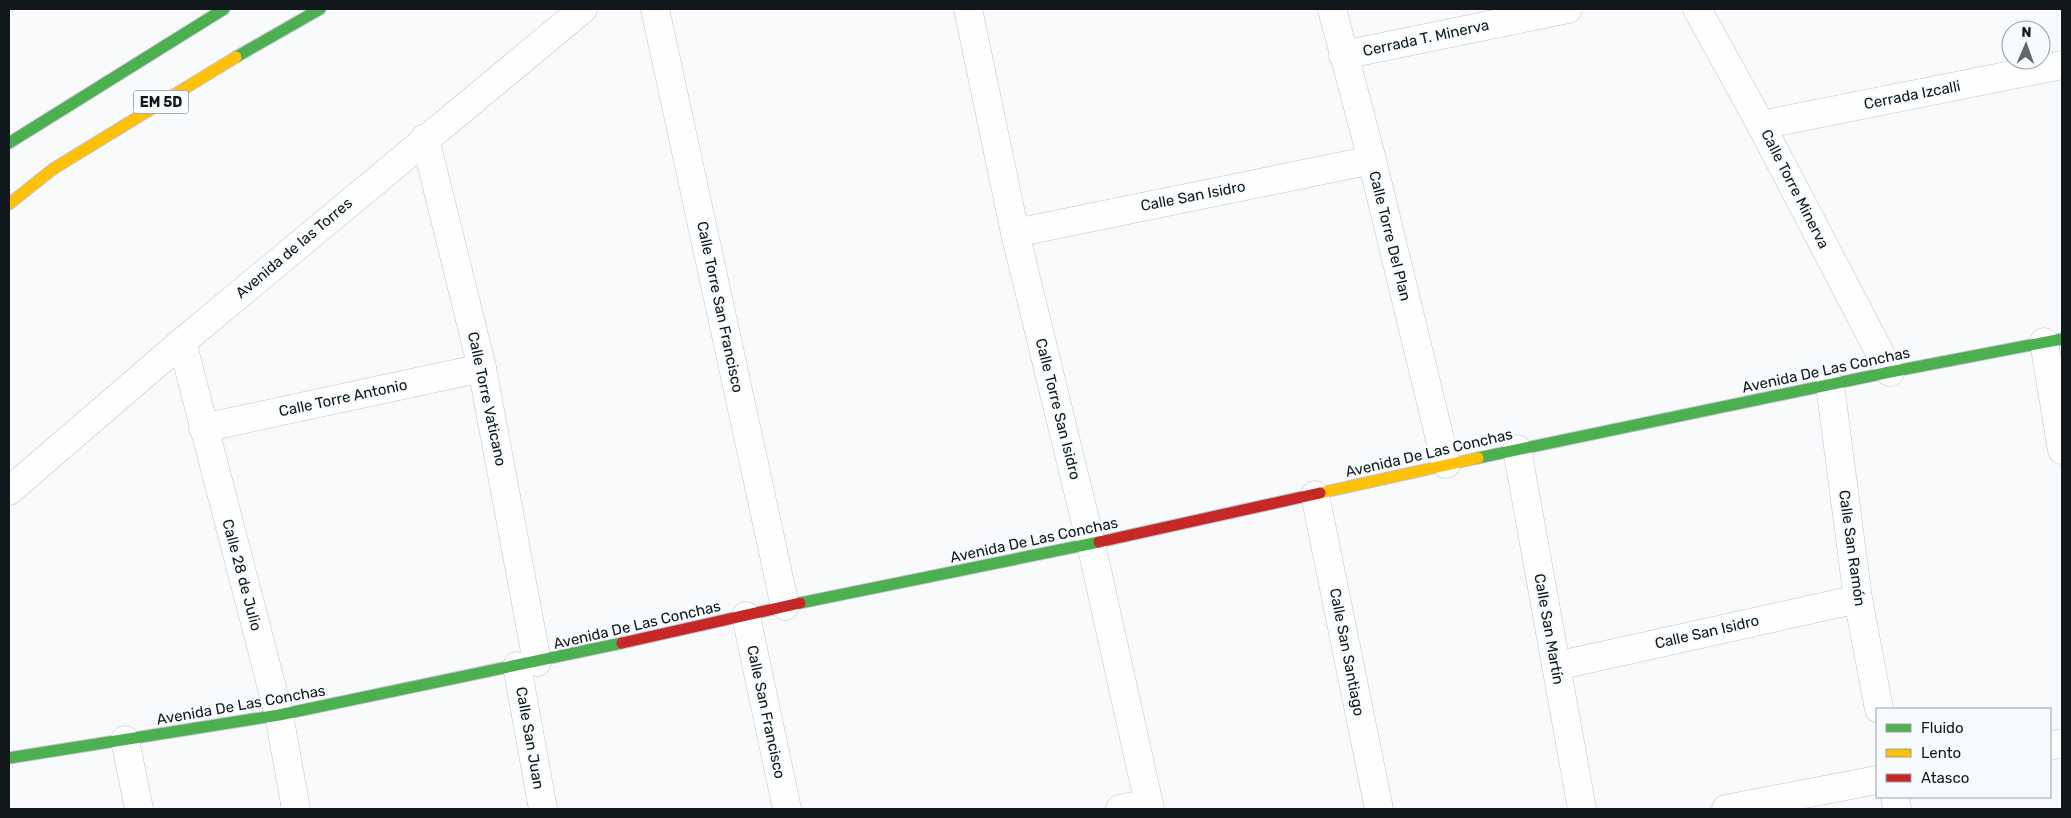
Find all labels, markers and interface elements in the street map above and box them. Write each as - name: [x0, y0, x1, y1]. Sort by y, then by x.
- street label: Cerrada T. Minerva: [1361, 16, 1491, 60]
- north arrow: [2001, 20, 2051, 70]
- text: N: [2021, 24, 2032, 41]
- street label: Cerrada Izcalli: [1862, 77, 1962, 113]
- road number: EM 5D: [134, 90, 188, 114]
- street label: Calle Torre Minerva: [1757, 126, 1833, 252]
- street label: Calle Torre Del Plan: [1365, 169, 1415, 303]
- street label: Calle San Isidro: [1139, 177, 1247, 215]
- street label: Avenida de las Torres: [232, 194, 356, 302]
- street label: Calle Torre San Francisco: [693, 220, 747, 394]
- street label: Calle Torre Vaticano: [464, 330, 510, 468]
- street label: Calle Torre San Isidro: [1032, 336, 1084, 482]
- street label: Avenida De Las Conchas: [1740, 343, 1912, 397]
- street label: Calle Torre Antonio: [277, 376, 409, 420]
- street label: Avenida De Las Conchas: [1344, 425, 1515, 481]
- street label: Calle San Ramón: [1835, 489, 1869, 607]
- street label: Avenida De Las Conchas: [948, 513, 1120, 567]
- street label: Calle 28 de Julio: [218, 517, 266, 633]
- street label: Calle San Martín: [1530, 572, 1568, 686]
- street label: Calle San Santiago: [1326, 586, 1368, 718]
- street label: Avenida De Las Conchas: [552, 597, 723, 653]
- street label: Calle San Isidro: [1653, 611, 1761, 653]
- street label: Calle San Francisco: [743, 644, 789, 780]
- street label: Avenida De Las Conchas: [155, 681, 327, 729]
- street label: Calle San Juan: [512, 685, 548, 791]
- legend: [1876, 708, 2051, 798]
- text: Fluido: [1921, 719, 1964, 737]
- text: Lento: [1921, 744, 1961, 762]
- text: Atasco: [1921, 769, 1969, 787]

